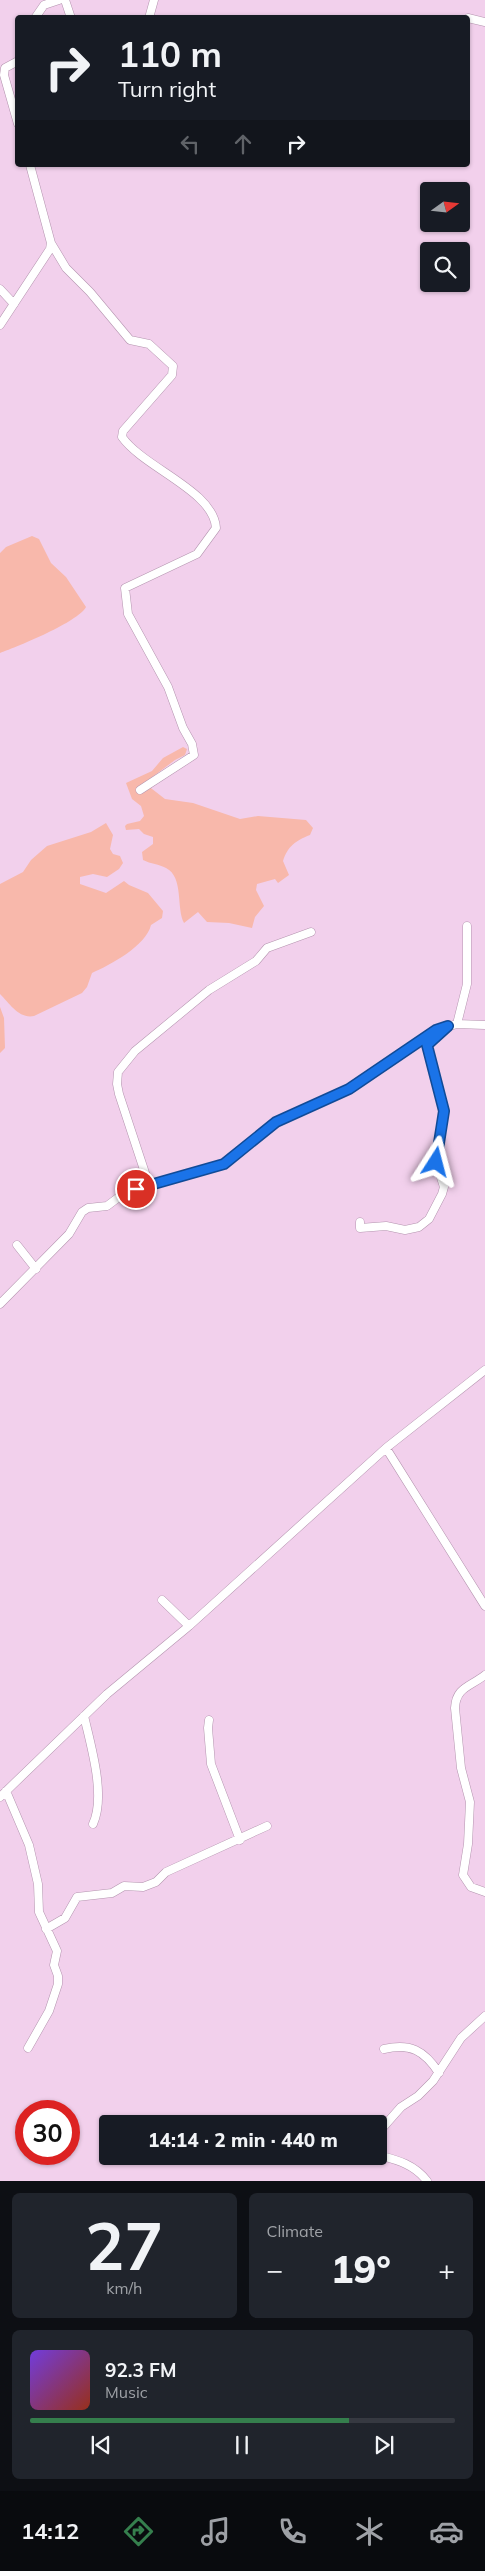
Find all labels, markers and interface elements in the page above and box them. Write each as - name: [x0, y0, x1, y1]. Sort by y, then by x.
- text: 110 m: [118, 32, 222, 76]
- icon: right: [35, 35, 100, 100]
- text: Turn right: [118, 75, 216, 103]
- icon: left: [176, 130, 204, 158]
- icon: ahead: [229, 130, 257, 158]
- icon: right: [282, 130, 310, 158]
- north arrow: [420, 182, 470, 232]
- map controls: [420, 182, 470, 292]
- button: search: [420, 242, 470, 292]
- position arrow: [409, 1135, 461, 1187]
- pin: [115, 1168, 157, 1210]
- icon: arrive: [122, 1175, 150, 1203]
- speed limit sign: 30: [15, 2100, 80, 2165]
- text: 14:14 · 2 min · 440 m: [148, 2128, 338, 2152]
- text: 27: [85, 2205, 163, 2286]
- text: Climate: [267, 2221, 323, 2241]
- text: 19°: [331, 2245, 391, 2293]
- text: −: [267, 2252, 283, 2287]
- text: +: [438, 2252, 455, 2287]
- text: km/h: [106, 2278, 142, 2298]
- text: 92.3 FM: [105, 2358, 177, 2382]
- text: Music: [105, 2382, 148, 2402]
- icon: previous: [87, 2431, 115, 2459]
- icon: pause: [228, 2431, 256, 2459]
- icon: next: [370, 2431, 398, 2459]
- icon: directions: [121, 2514, 156, 2549]
- icon: music: [198, 2514, 233, 2549]
- icon: phone: [275, 2514, 310, 2549]
- icon: climate: [352, 2514, 387, 2549]
- icon: car: [429, 2514, 464, 2549]
- text: 14:12: [21, 2517, 79, 2545]

